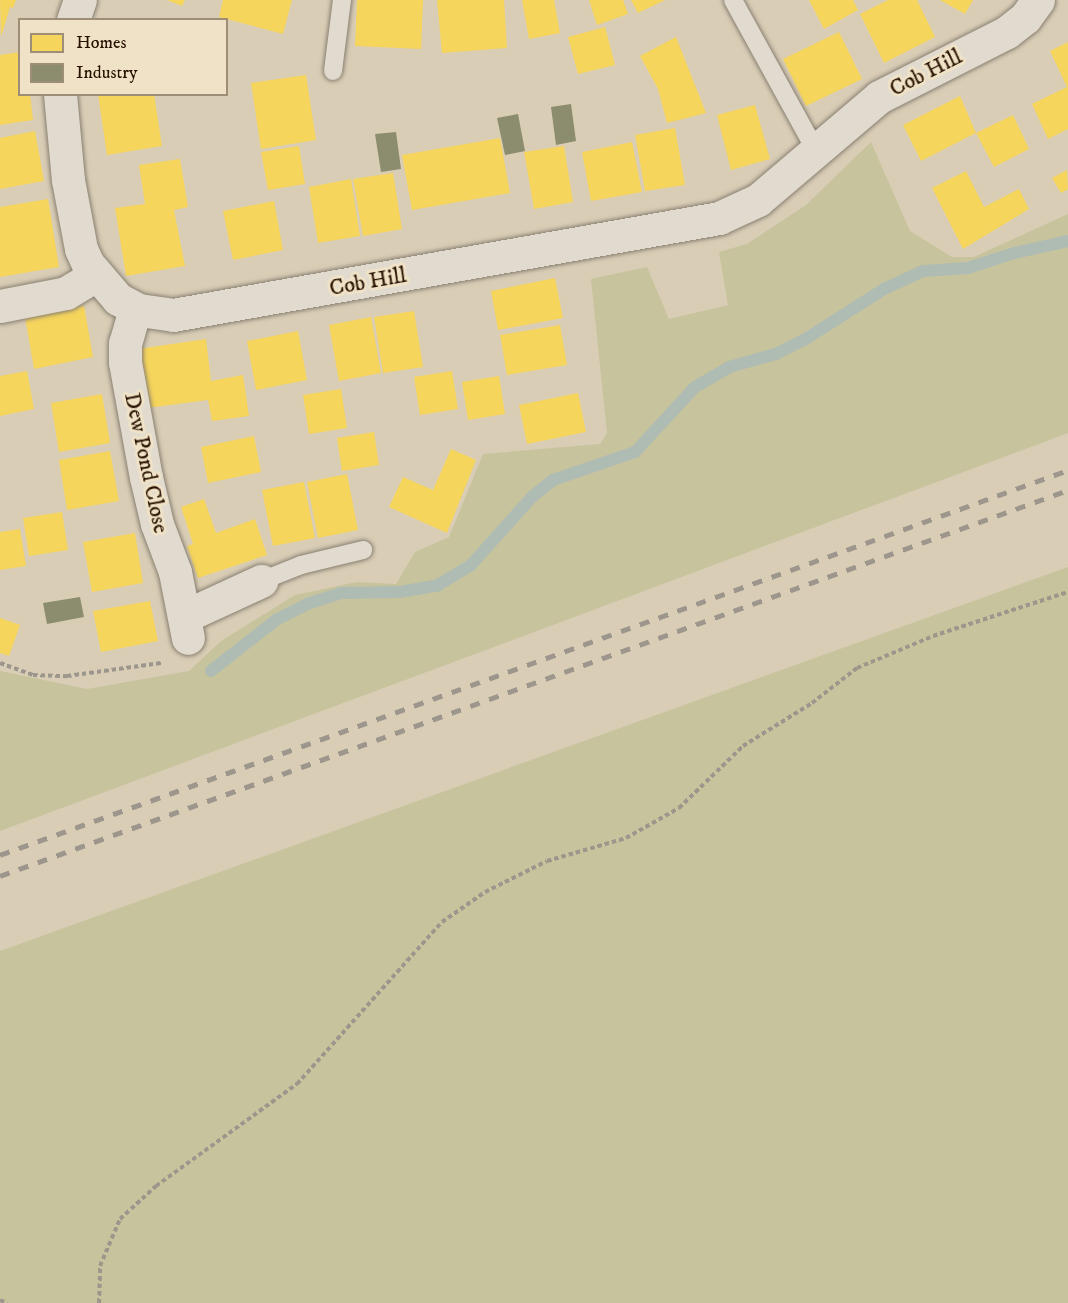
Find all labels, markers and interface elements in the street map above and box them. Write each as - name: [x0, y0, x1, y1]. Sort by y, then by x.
- legend: [18, 18, 228, 96]
- text: Homes: [76, 32, 127, 54]
- street label: Cob Hill: [885, 44, 967, 102]
- text: Industry: [76, 62, 137, 84]
- street label: Cob Hill: [327, 262, 409, 302]
- street label: Dew Pond Close: [118, 390, 174, 536]

